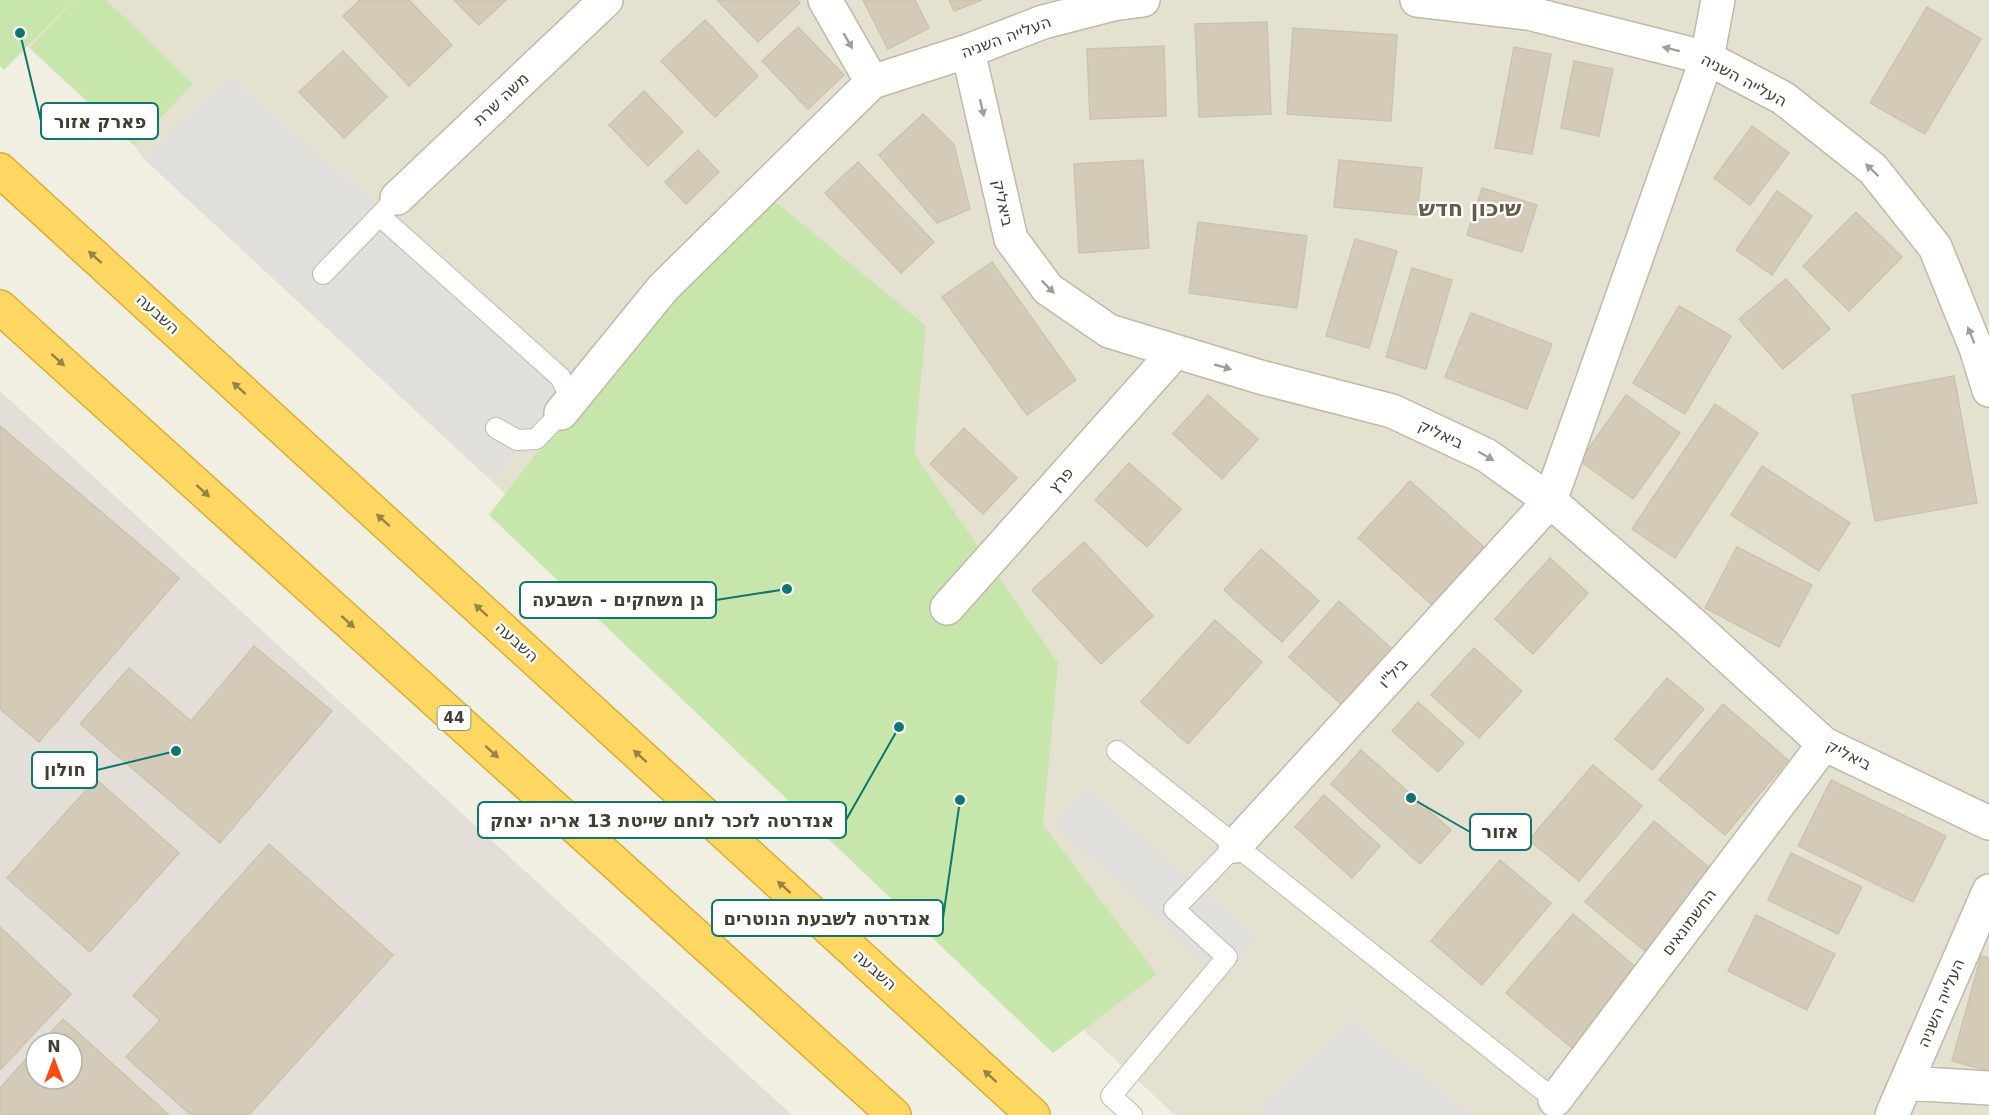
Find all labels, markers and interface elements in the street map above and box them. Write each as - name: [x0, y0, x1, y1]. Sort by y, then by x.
- street label: העלייה השניה: [958, 12, 1054, 62]
- one-way arrow: [843, 33, 853, 50]
- one-way arrow: [1662, 43, 1680, 53]
- street label: העלייה השניה: [1698, 49, 1790, 111]
- street label: משה שרת: [469, 69, 533, 129]
- one-way arrow: [977, 99, 987, 117]
- callout: פארק אזור: [41, 103, 158, 139]
- text: פארק אזור: [54, 111, 146, 132]
- one-way arrow: [1864, 163, 1879, 177]
- street label: ביאליק: [989, 178, 1017, 228]
- district label: שיכון חדש: [1418, 196, 1522, 221]
- one-way arrow: [88, 250, 102, 264]
- one-way arrow: [1040, 279, 1054, 293]
- street label: השבעה: [133, 290, 183, 338]
- one-way arrow: [1965, 326, 1975, 344]
- one-way arrow: [50, 353, 65, 366]
- one-way arrow: [1214, 362, 1232, 372]
- one-way arrow: [231, 381, 246, 395]
- street label: ביאליק: [1415, 415, 1467, 453]
- one-way arrow: [1478, 451, 1495, 461]
- street label: פרץ: [1045, 463, 1077, 497]
- one-way arrow: [195, 484, 210, 497]
- one-way arrow: [375, 513, 390, 527]
- callout: גן משחקים - השבעה: [520, 582, 716, 618]
- text: גן משחקים - השבעה: [532, 589, 704, 610]
- one-way arrow: [474, 604, 489, 617]
- one-way arrow: [340, 615, 355, 629]
- street label: השבעה: [492, 618, 542, 666]
- street label: ביל"ו: [1375, 654, 1411, 692]
- road number: 44: [438, 706, 470, 730]
- street label: ביאליק: [1824, 736, 1874, 774]
- one-way arrow: [484, 745, 499, 758]
- one-way arrow: [633, 749, 648, 763]
- callout: חולון: [32, 752, 97, 788]
- text: חולון: [44, 759, 86, 780]
- callout: אנדרטה לזכר לוחם שייטת 13 אריה יצחק: [478, 802, 846, 838]
- text: אנדרטה לזכר לוחם שייטת 13 אריה יצחק: [490, 810, 834, 831]
- callout: אזור: [1470, 814, 1531, 850]
- text: אזור: [1481, 821, 1519, 842]
- one-way arrow: [777, 880, 792, 894]
- street label: החשמונאים: [1658, 885, 1720, 959]
- callout: אנדרטה לשבעת הנוטרים: [712, 900, 943, 936]
- text: אנדרטה לשבעת הנוטרים: [723, 908, 931, 929]
- street label: השבעה: [850, 946, 900, 994]
- street label: העלייה השניה: [1914, 956, 1968, 1050]
- north arrow: [24, 1031, 84, 1091]
- text: N: [47, 1037, 61, 1056]
- one-way arrow: [984, 1069, 998, 1083]

